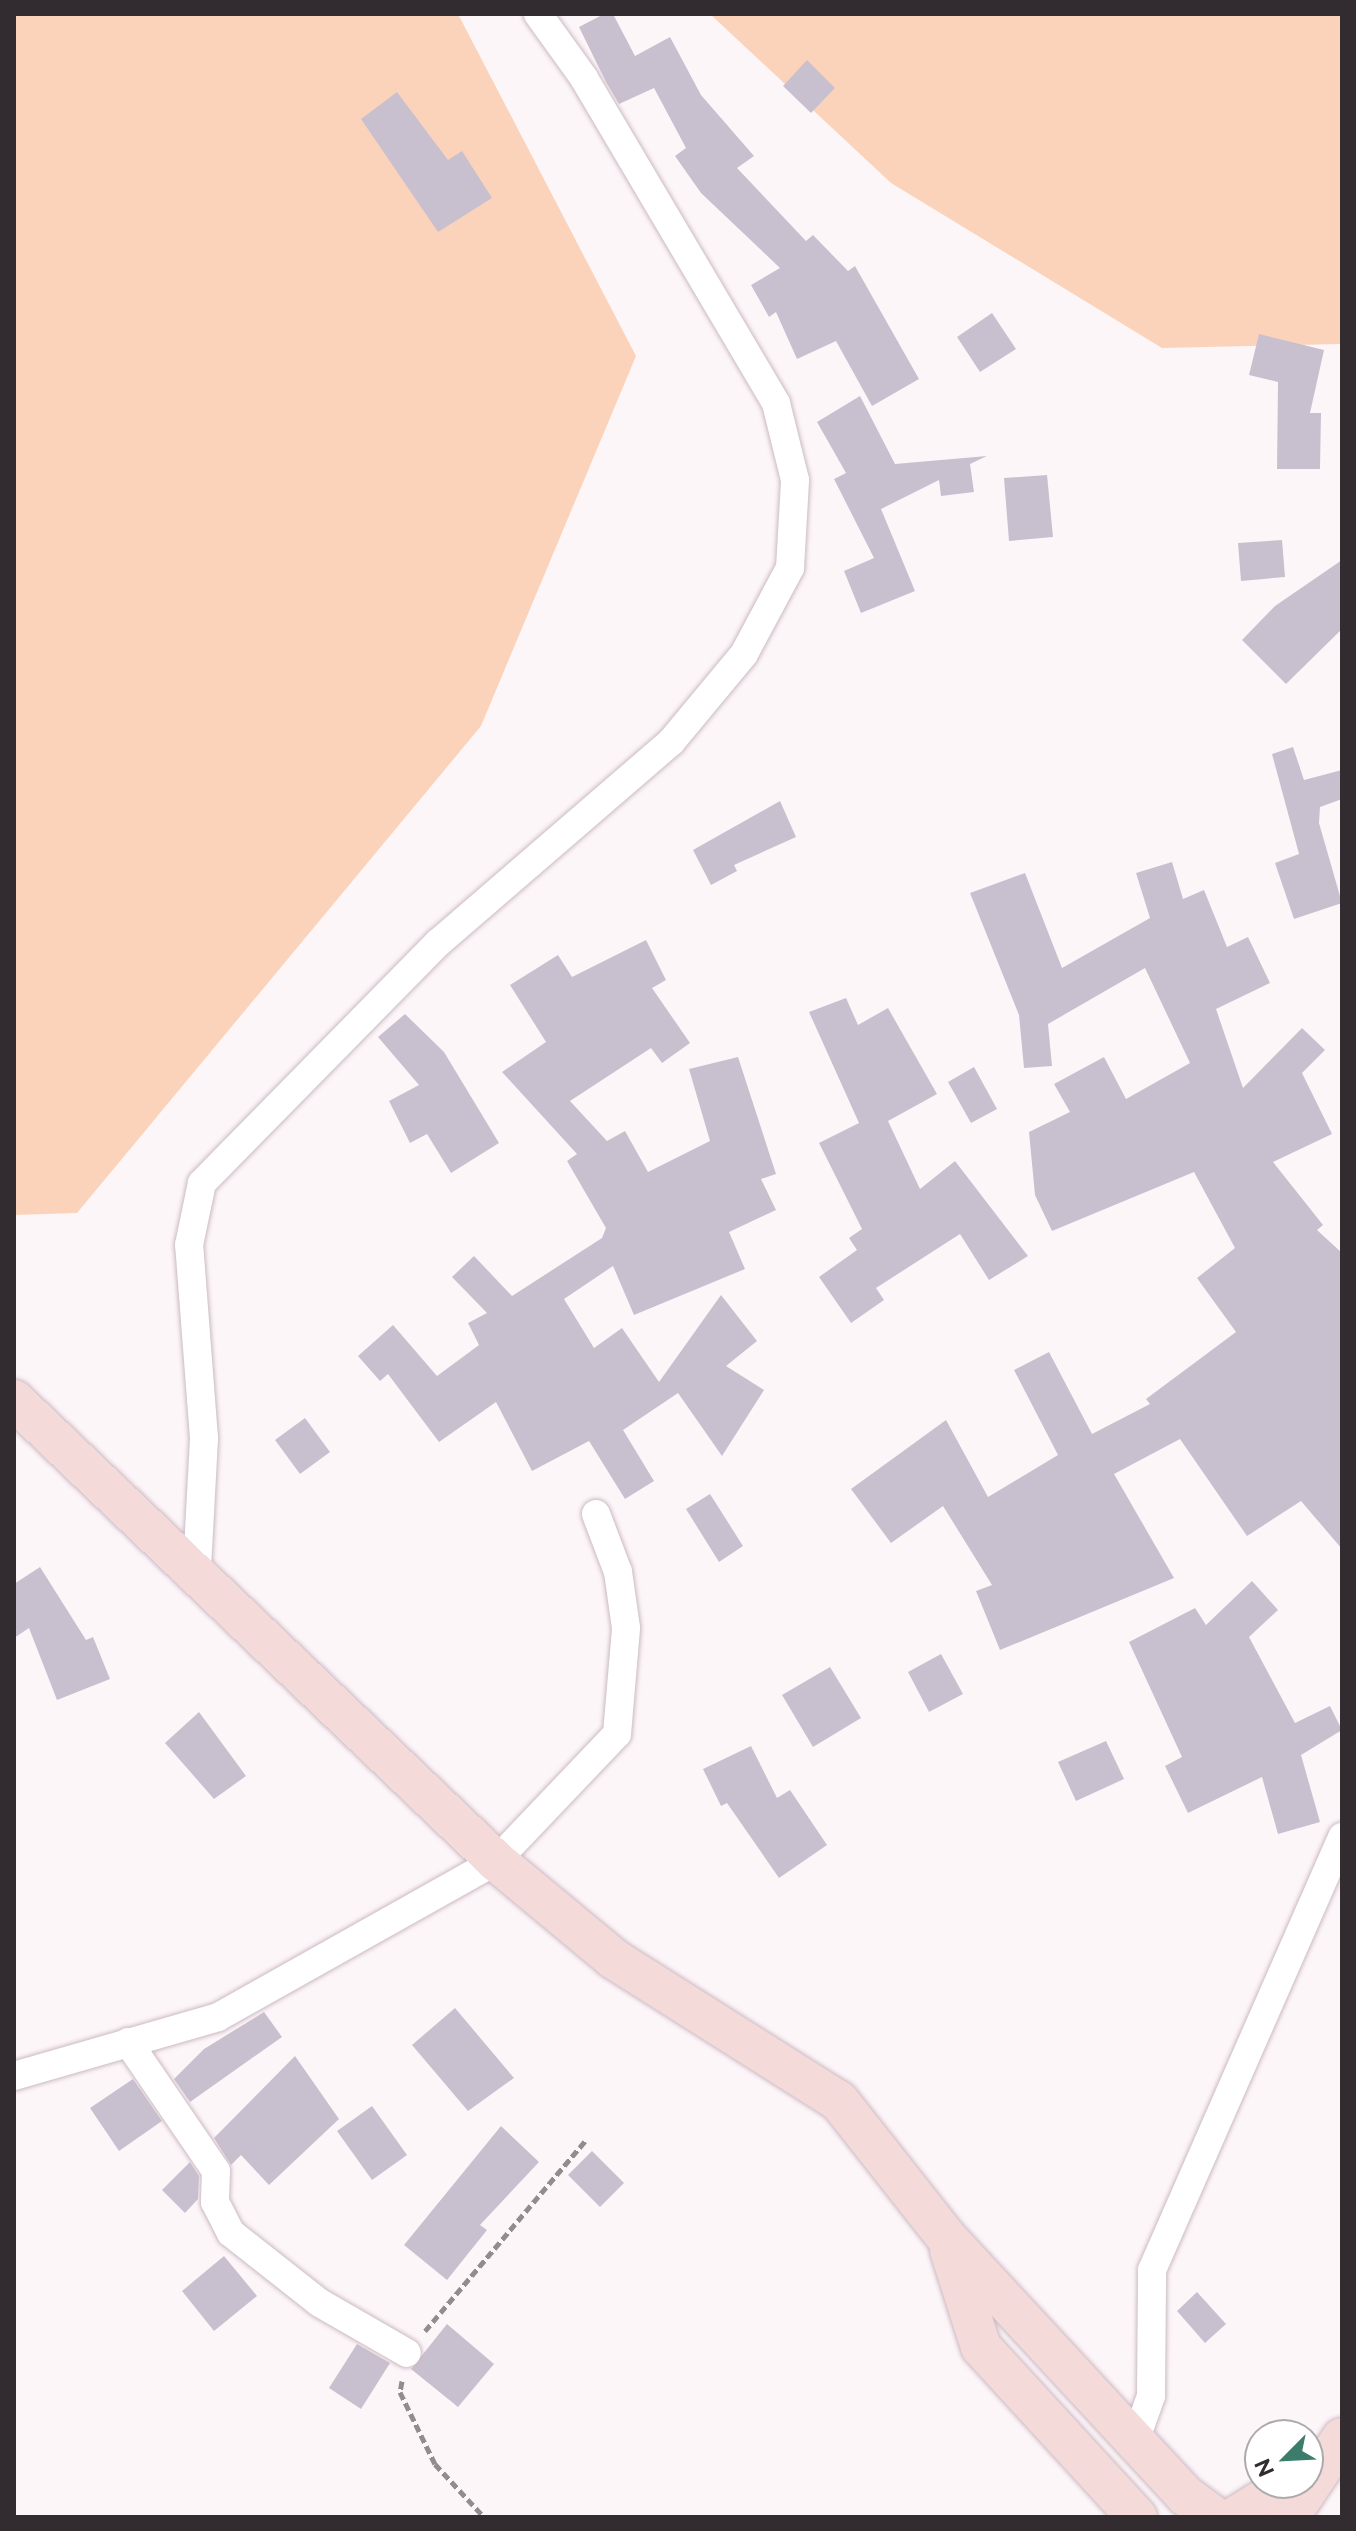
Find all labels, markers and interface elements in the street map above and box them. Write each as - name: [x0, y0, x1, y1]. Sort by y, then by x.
- north arrow: [1244, 2419, 1324, 2499]
- text: N: [1249, 2455, 1279, 2481]

